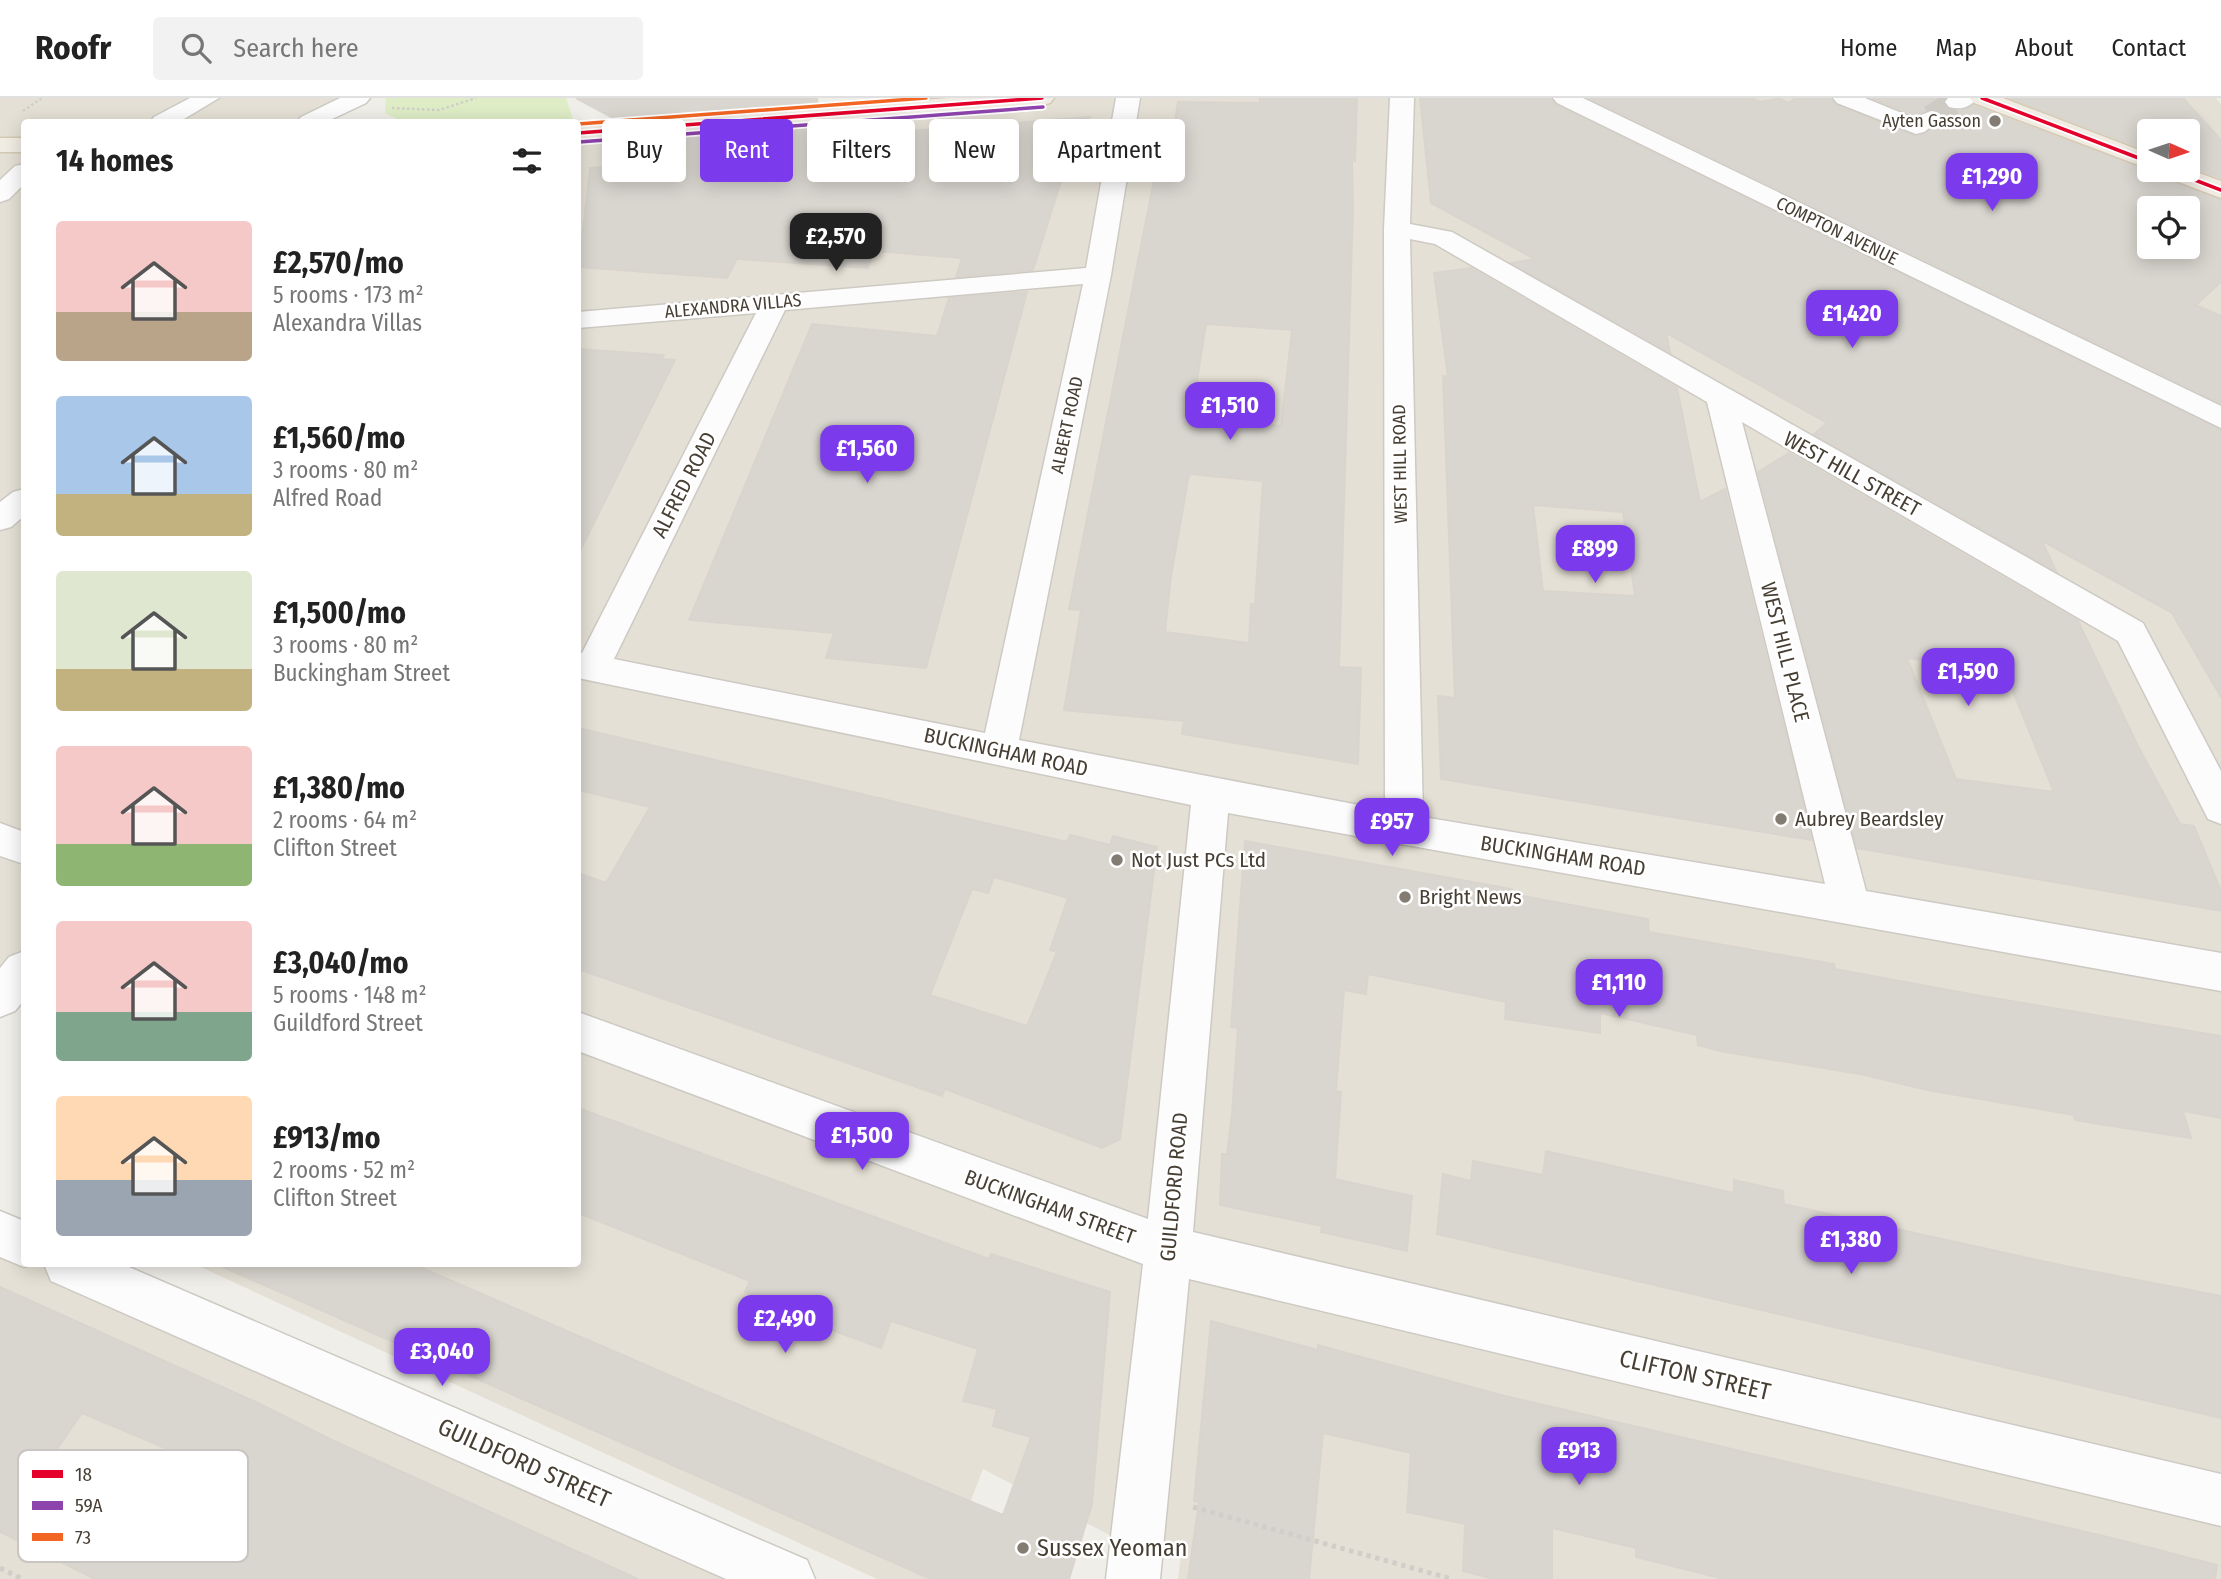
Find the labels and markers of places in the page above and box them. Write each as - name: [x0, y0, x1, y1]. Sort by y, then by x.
- place label: Ayten Gasson: [1882, 110, 1981, 132]
- marker: Ayten Gasson: [1987, 113, 2003, 129]
- pin: £1,290: [1935, 153, 2049, 213]
- pin: £2,570: [779, 214, 893, 273]
- pin: £1,420: [1795, 290, 1909, 350]
- pin: £1,510: [1173, 382, 1287, 442]
- pin: £1,560: [810, 426, 924, 485]
- pin: £899: [1554, 526, 1636, 585]
- pin: £1,590: [1911, 648, 2025, 708]
- pin: £957: [1351, 798, 1433, 858]
- place label: Aubrey Beardsley: [1795, 806, 1944, 832]
- marker: Aubrey Beardsley: [1773, 811, 1789, 827]
- place label: Not Just PCs Ltd: [1131, 847, 1266, 873]
- marker: Not Just PCs Ltd: [1109, 852, 1125, 868]
- place label: Bright News: [1419, 884, 1522, 910]
- marker: Bright News: [1397, 889, 1413, 905]
- pin: £1,110: [1562, 960, 1676, 1019]
- pin: £1,500: [805, 1112, 919, 1172]
- pin: £1,380: [1794, 1216, 1908, 1276]
- pin: £2,490: [728, 1296, 842, 1355]
- pin: £3,040: [385, 1328, 499, 1388]
- pin: £913: [1538, 1428, 1620, 1487]
- place label: Sussex Yeoman: [1037, 1534, 1187, 1562]
- marker: Sussex Yeoman: [1015, 1540, 1031, 1556]

